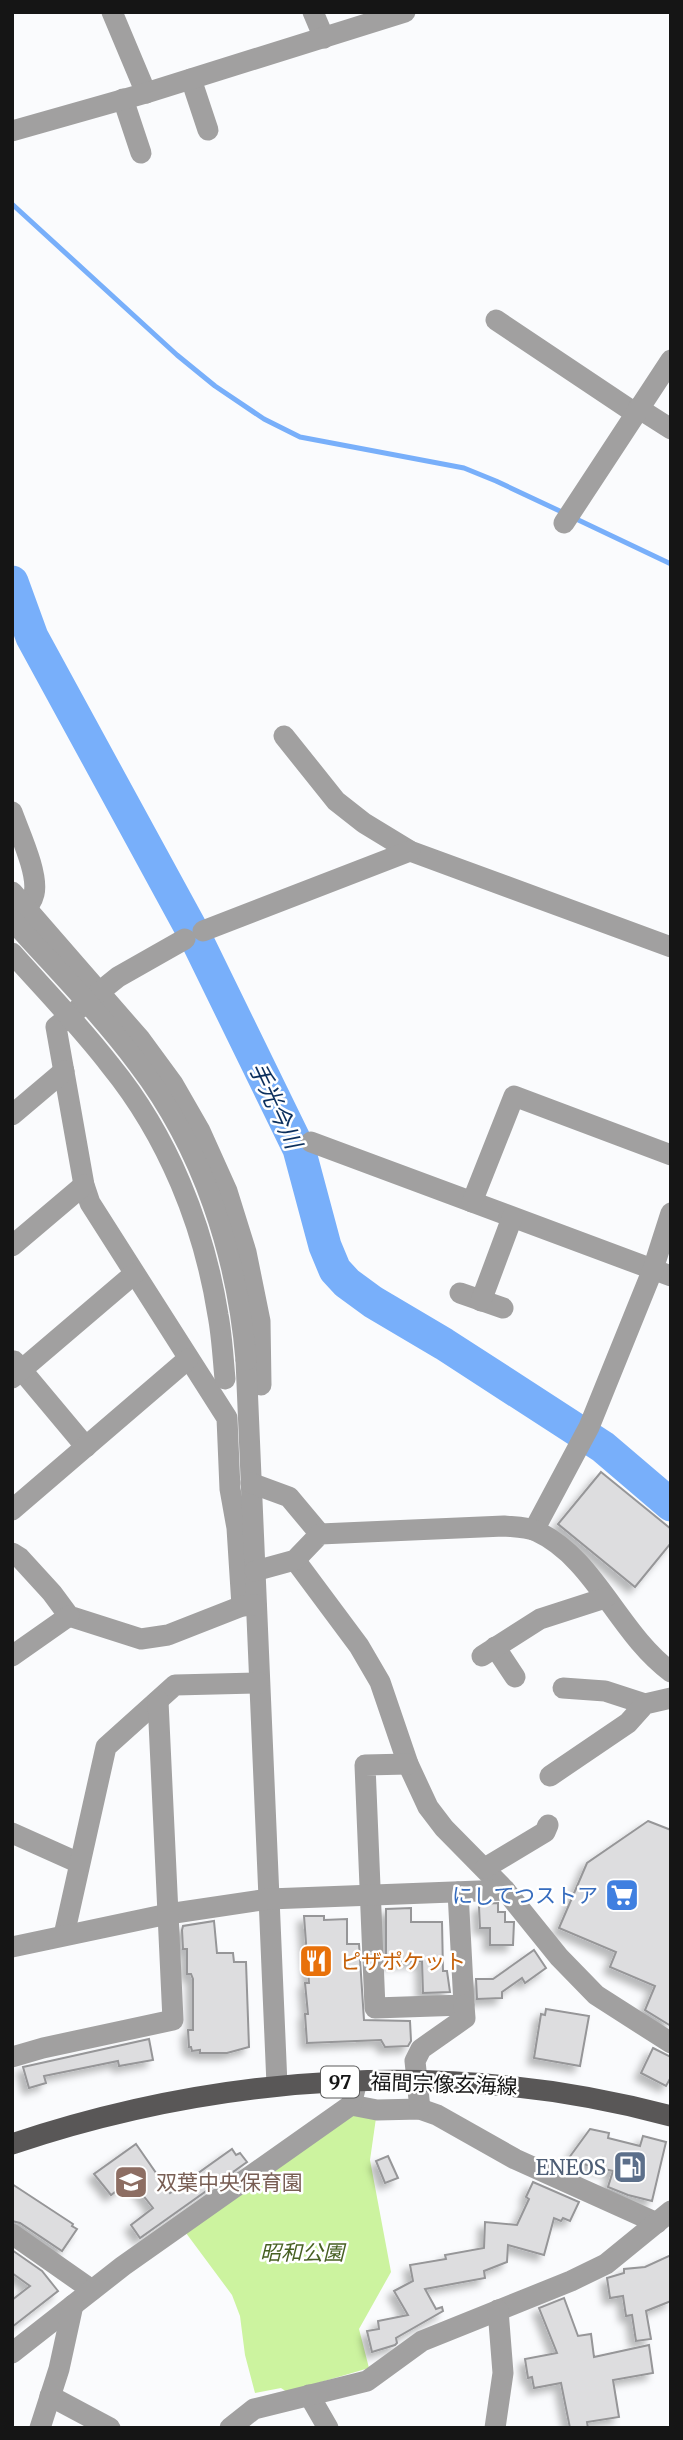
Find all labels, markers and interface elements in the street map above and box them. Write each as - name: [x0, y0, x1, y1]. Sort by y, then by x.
- water label: 手光今川: [243, 1057, 310, 1156]
- supermarket icon: にしてつストア: [603, 1876, 641, 1914]
- place label: にしてつストア: [452, 1882, 598, 1909]
- restaurant icon: ピザポケット: [297, 1942, 335, 1980]
- place label: ピザポケット: [340, 1948, 466, 1975]
- road number: 97: [321, 2066, 359, 2098]
- street label: 福間宗像玄海線: [370, 2068, 518, 2100]
- fuel station icon: ENEOS: [611, 2148, 649, 2186]
- place label: ENEOS: [535, 2154, 606, 2181]
- school or university icon: 双葉中央保育園: [112, 2163, 150, 2201]
- place label: 双葉中央保育園: [156, 2169, 303, 2196]
- park label: 昭和公園: [260, 2239, 347, 2266]

